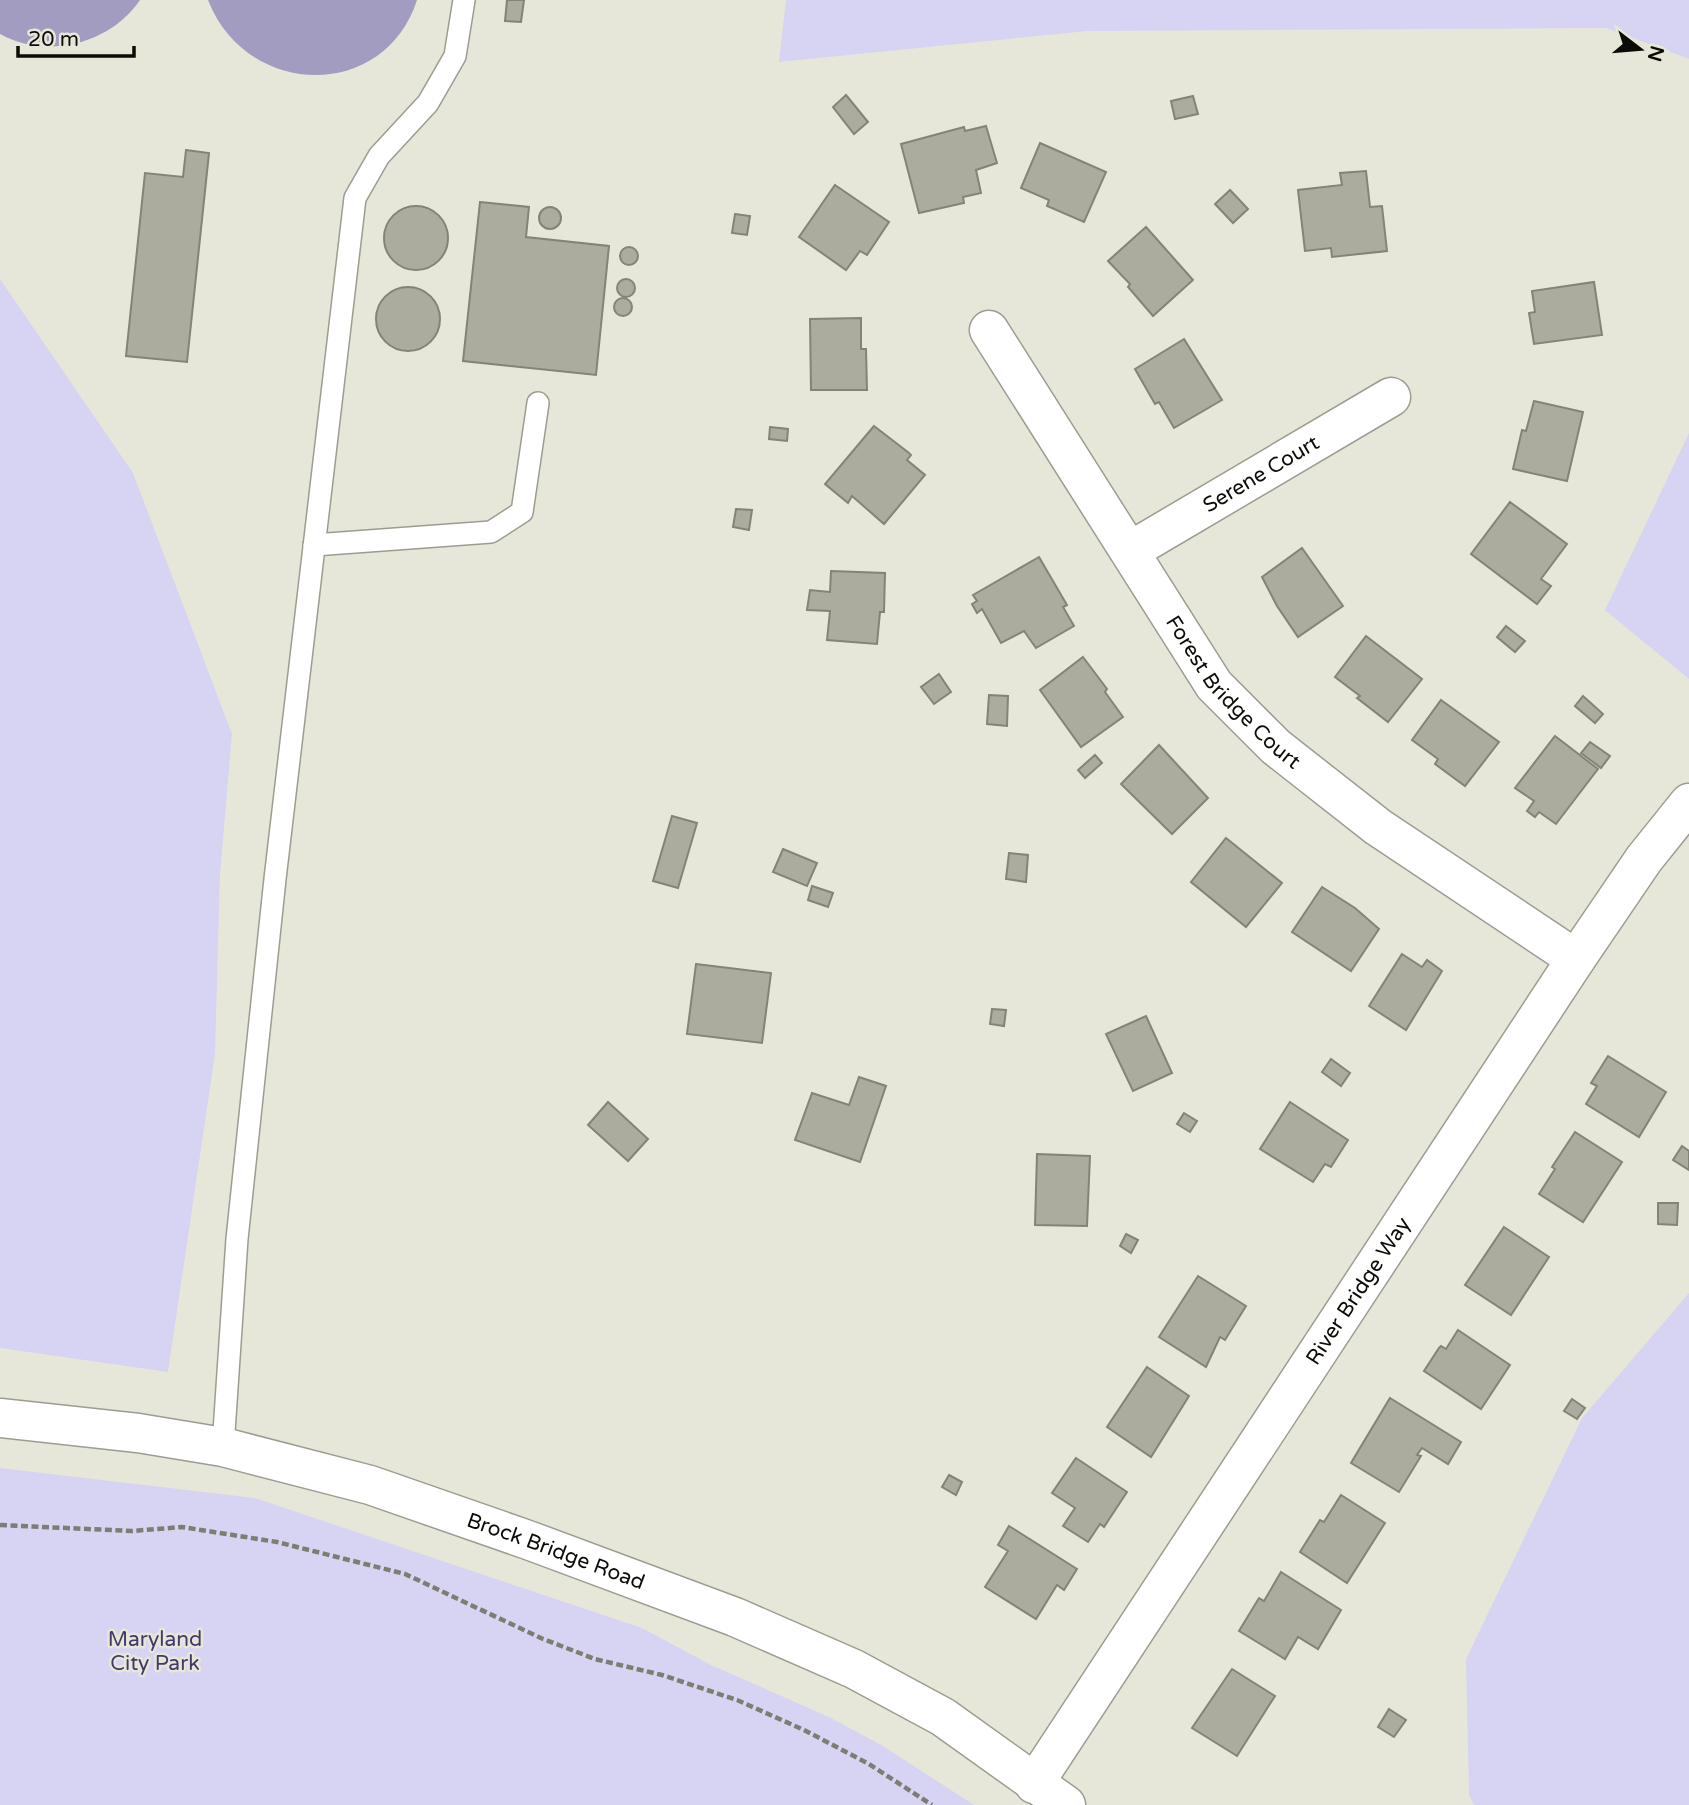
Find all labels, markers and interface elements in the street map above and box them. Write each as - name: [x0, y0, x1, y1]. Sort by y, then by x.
- scale bar: [18, 14, 133, 58]
- north arrow: [1605, 14, 1675, 84]
- text: 20 m: [28, 27, 79, 52]
- text: N: [1643, 43, 1668, 64]
- street label: Serene Court: [1198, 430, 1323, 518]
- street label: Forest Bridge Court: [1161, 611, 1306, 774]
- street label: River Bridge Way: [1300, 1212, 1415, 1369]
- street label: Brock Bridge Road: [464, 1507, 648, 1595]
- park label: Maryland City Park: [108, 1627, 202, 1676]

